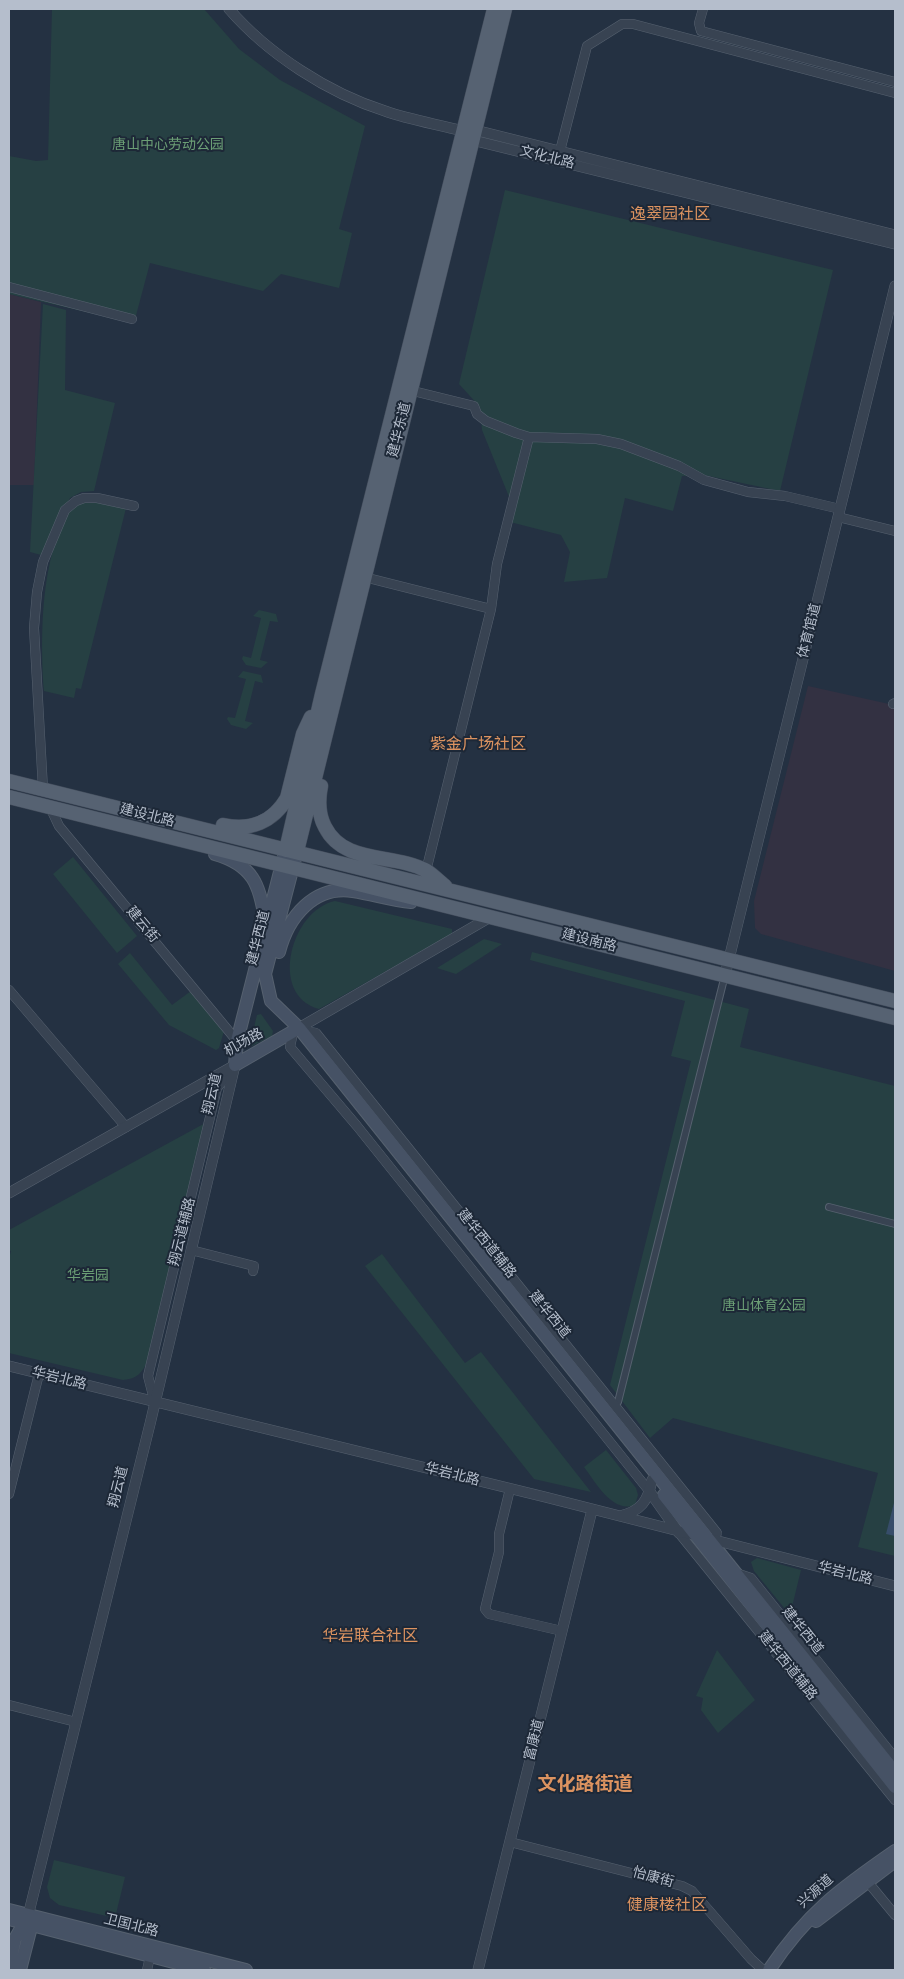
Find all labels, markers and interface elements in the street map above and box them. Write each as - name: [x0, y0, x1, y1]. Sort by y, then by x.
- park label: 唐山中心劳动公园: [112, 138, 224, 154]
- street label: 文化北路: [518, 143, 576, 173]
- district label: 逸翠园社区: [630, 205, 710, 225]
- street label: 建华东道: [385, 401, 415, 459]
- street label: 体育馆道: [795, 602, 825, 660]
- district label: 紫金广场社区: [430, 735, 526, 755]
- street label: 建设北路: [118, 801, 176, 831]
- street label: 建云街: [122, 904, 162, 946]
- street label: 建华西道: [244, 909, 274, 967]
- street label: 建设南路: [560, 926, 618, 956]
- street label: 机场路: [222, 1025, 266, 1061]
- street label: 翔云道: [200, 1072, 226, 1116]
- street label: 翔云道辅路: [166, 1196, 200, 1268]
- street label: 建华西道辅路: [453, 1206, 519, 1282]
- park label: 华岩园: [67, 1269, 109, 1285]
- street label: 建华西道: [525, 1288, 573, 1342]
- park label: 唐山体育公园: [722, 1299, 806, 1315]
- street label: 华岩北路: [30, 1364, 88, 1394]
- street label: 华岩北路: [423, 1460, 481, 1490]
- street label: 翔云道: [106, 1465, 132, 1509]
- street label: 华岩北路: [816, 1559, 874, 1589]
- street label: 建华西道: [778, 1604, 826, 1658]
- district label: 华岩联合社区: [322, 1627, 418, 1647]
- street label: 建华西道辅路: [754, 1628, 820, 1704]
- street label: 富康道: [522, 1718, 548, 1762]
- district label: 文化路街道: [538, 1774, 632, 1796]
- street label: 怡康街: [631, 1864, 675, 1892]
- street label: 兴源道: [795, 1872, 837, 1912]
- district label: 健康楼社区: [627, 1896, 707, 1916]
- street label: 卫国北路: [102, 1911, 160, 1941]

